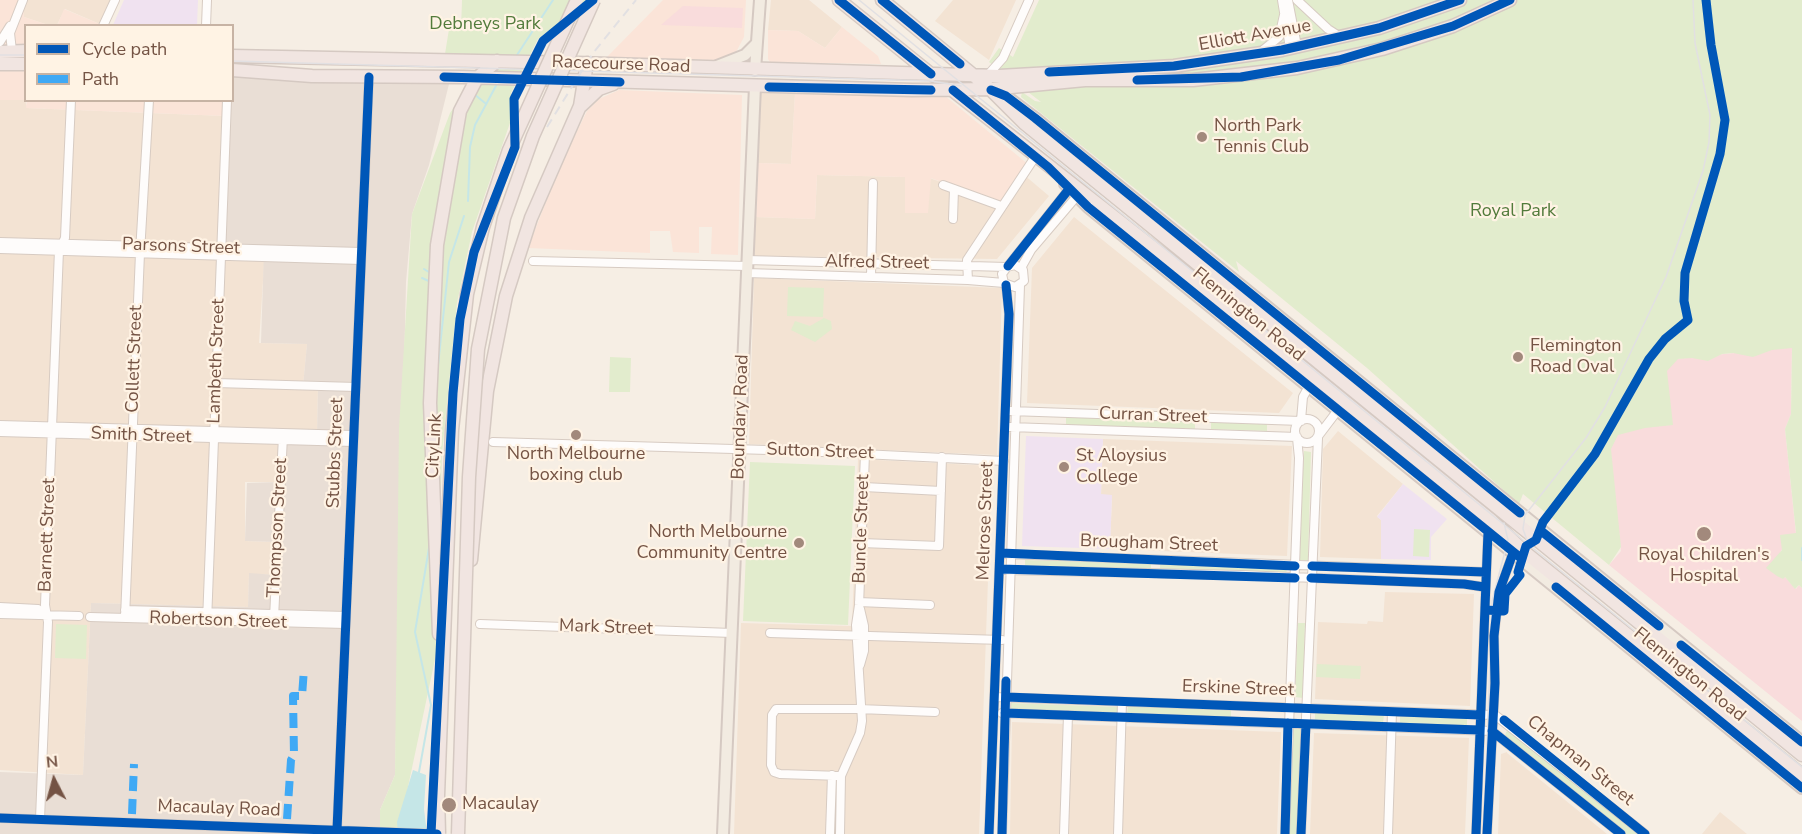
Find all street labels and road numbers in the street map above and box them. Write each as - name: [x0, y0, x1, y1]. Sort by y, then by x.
- street label: Elliott Avenue: [1197, 16, 1313, 56]
- street label: Racecourse Road: [551, 52, 691, 78]
- street label: Parsons Street: [122, 234, 240, 260]
- street label: Alfred Street: [825, 251, 929, 275]
- street label: Flemington Road: [1188, 263, 1308, 367]
- street label: Lambeth Street: [204, 298, 230, 424]
- street label: Collett Street: [122, 305, 148, 413]
- street label: Boundary Road: [728, 354, 754, 480]
- street label: Stubbs Street: [323, 397, 349, 509]
- street label: Curran Street: [1099, 403, 1207, 429]
- street label: CityLink: [423, 413, 447, 479]
- street label: Smith Street: [90, 423, 192, 449]
- street label: Sutton Street: [766, 439, 874, 465]
- street label: Thompson Street: [264, 458, 292, 598]
- street label: Melrose Street: [973, 461, 999, 581]
- street label: Buncle Street: [849, 474, 875, 584]
- street label: Barnett Street: [35, 478, 61, 592]
- street label: Brougham Street: [1080, 531, 1218, 557]
- street label: Robertson Street: [149, 608, 287, 634]
- street label: Mark Street: [559, 616, 653, 640]
- street label: Flemington Road: [1629, 623, 1749, 727]
- street label: Erskine Street: [1182, 676, 1294, 702]
- street label: Chapman Street: [1522, 711, 1638, 811]
- street label: Macaulay Road: [157, 796, 281, 822]

